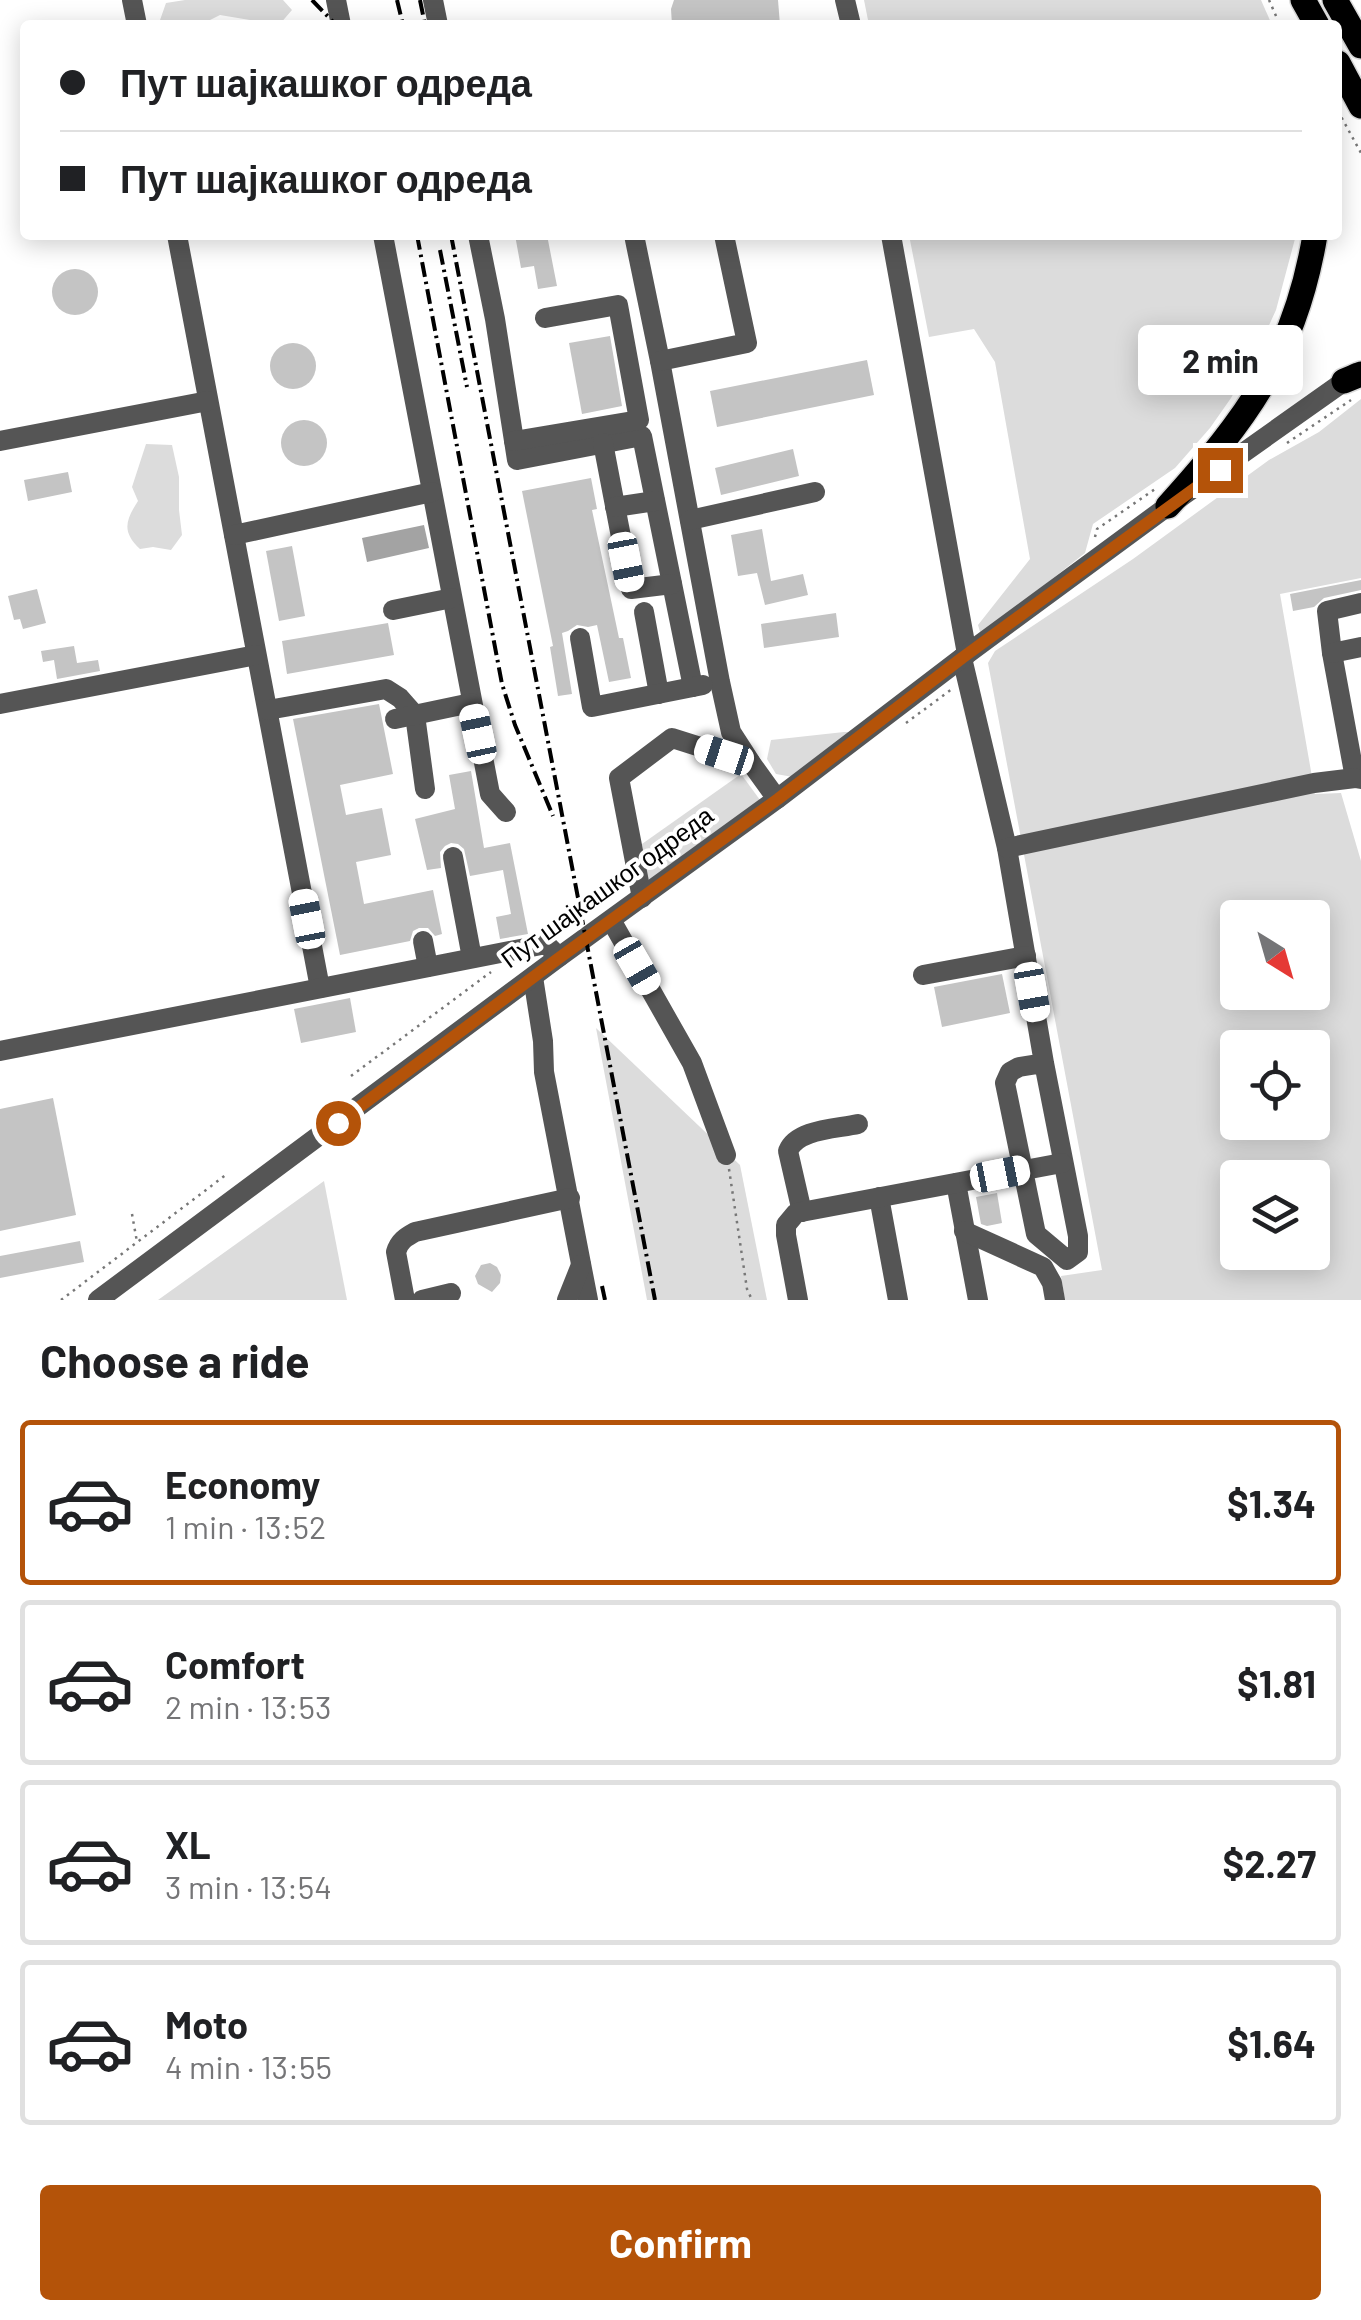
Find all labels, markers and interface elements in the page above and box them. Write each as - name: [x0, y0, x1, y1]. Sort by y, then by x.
- text: Пут шајкашког одреда: [120, 59, 532, 105]
- text: Пут шајкашког одреда: [120, 155, 532, 201]
- callout: 2 min: [1138, 325, 1302, 395]
- text: 2 min: [1182, 341, 1259, 379]
- route end: [1198, 448, 1243, 493]
- car: [606, 530, 646, 594]
- car: [457, 702, 499, 766]
- car: [691, 731, 757, 779]
- street label: Пут шајкашког одреда: [495, 799, 718, 973]
- car: [287, 887, 327, 951]
- north arrow: [1220, 900, 1330, 1010]
- map controls: [1220, 900, 1330, 1270]
- car: [609, 933, 665, 999]
- car: [1012, 960, 1052, 1024]
- button: locate: [1220, 1030, 1330, 1140]
- route start: [316, 1101, 361, 1146]
- car: [968, 1154, 1032, 1194]
- button: layers: [1220, 1160, 1330, 1270]
- text: Choose a ride: [40, 1333, 310, 1387]
- icon: car: [45, 1458, 135, 1548]
- text: Economy: [165, 1461, 320, 1507]
- text: $1.34: [1227, 1480, 1316, 1526]
- text: 1 min · 13:52: [165, 1507, 326, 1545]
- icon: car: [45, 1638, 135, 1728]
- text: Comfort: [165, 1641, 305, 1687]
- text: $1.81: [1237, 1660, 1316, 1706]
- text: 2 min · 13:53: [165, 1687, 331, 1725]
- icon: car: [45, 1818, 135, 1908]
- text: XL: [165, 1821, 211, 1867]
- text: $2.27: [1223, 1840, 1316, 1886]
- text: 3 min · 13:54: [165, 1867, 332, 1905]
- icon: car: [45, 1998, 135, 2088]
- text: Moto: [165, 2001, 248, 2047]
- text: $1.64: [1227, 2020, 1316, 2066]
- text: 4 min · 13:55: [165, 2047, 332, 2085]
- button: Confirm: [40, 2185, 1321, 2300]

